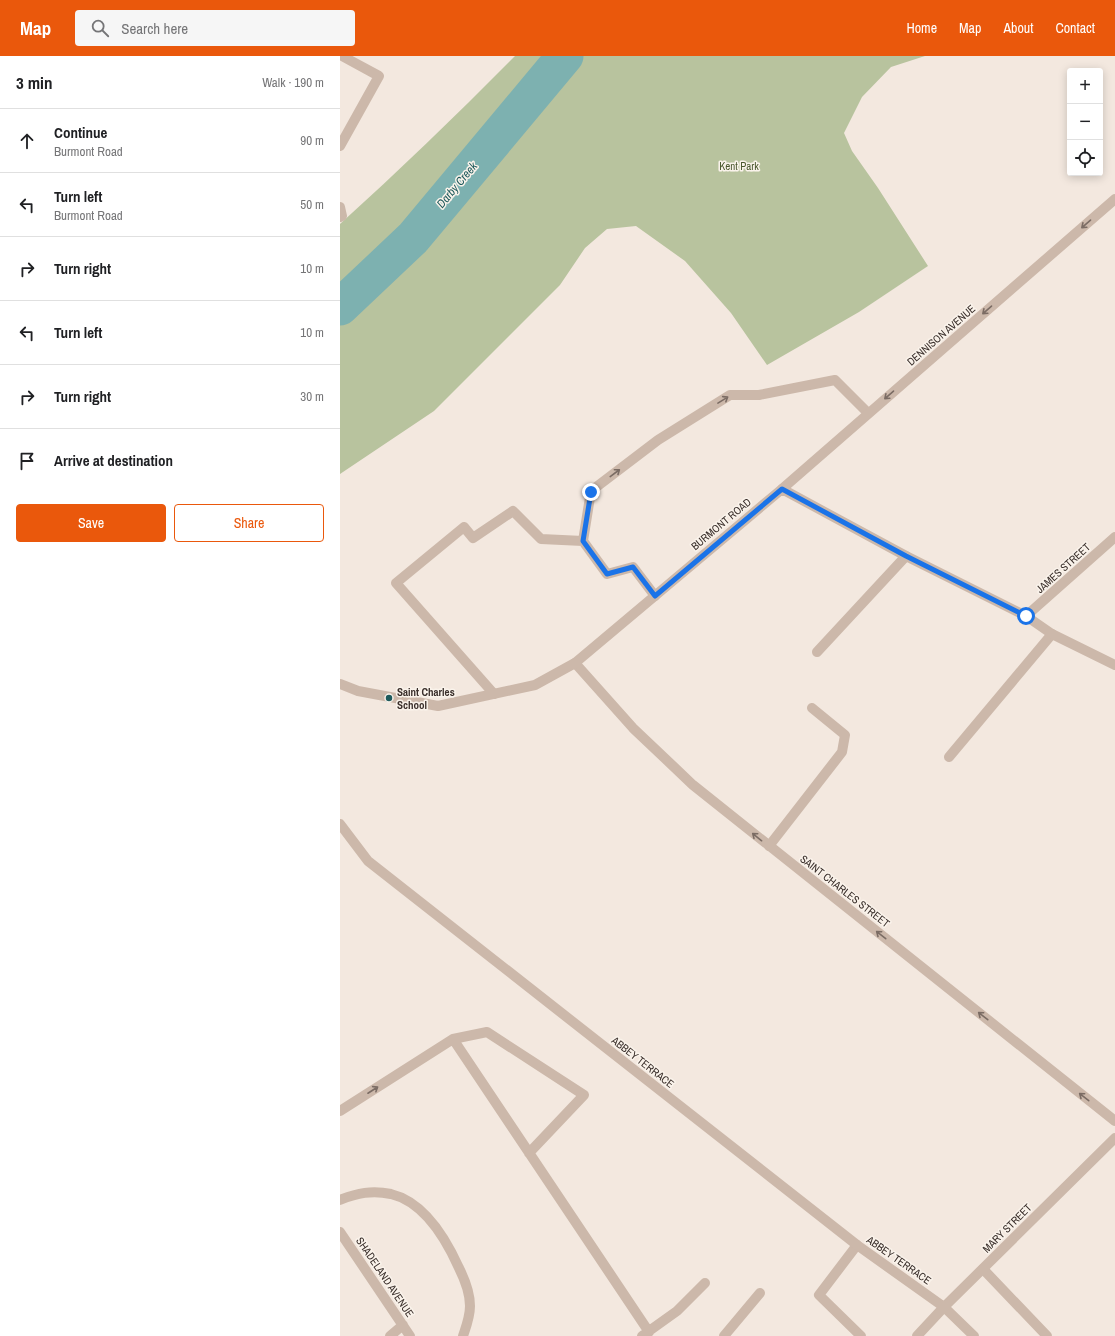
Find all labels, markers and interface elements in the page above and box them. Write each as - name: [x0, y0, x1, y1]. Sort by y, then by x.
- search box: [75, 10, 355, 46]
- text: Map: [20, 15, 51, 41]
- icon: search: [89, 17, 111, 39]
- text: Search here: [121, 18, 188, 39]
- text: Home: [906, 19, 937, 37]
- text: Map: [959, 19, 981, 37]
- text: About: [1003, 19, 1033, 37]
- text: Contact: [1055, 19, 1095, 37]
- map controls: [1067, 68, 1103, 176]
- button: +: [1067, 68, 1103, 104]
- text: 3 min: [16, 71, 52, 94]
- text: Walk · 190 m: [262, 74, 324, 91]
- button: −: [1067, 104, 1103, 140]
- text: Continue: [54, 122, 107, 143]
- icon: ahead: [16, 130, 38, 152]
- text: 90 m: [300, 132, 324, 149]
- button: locate: [1067, 140, 1103, 176]
- text: Burmont Road: [54, 143, 123, 160]
- water label: Darby Creek: [433, 158, 482, 211]
- park label: Kent Park: [719, 159, 759, 173]
- text: Turn left: [54, 186, 102, 207]
- icon: left: [16, 194, 38, 216]
- text: 50 m: [300, 196, 324, 213]
- text: Burmont Road: [54, 207, 123, 224]
- one-way arrow: [1080, 220, 1091, 229]
- icon: right: [16, 258, 38, 280]
- text: Turn right: [54, 258, 111, 279]
- text: 10 m: [300, 260, 324, 277]
- street label: DENNISON AVENUE: [904, 301, 978, 369]
- one-way arrow: [982, 305, 993, 314]
- icon: left: [16, 322, 38, 344]
- text: Turn left: [54, 322, 102, 343]
- text: 10 m: [300, 324, 324, 341]
- icon: right: [16, 386, 38, 408]
- text: Turn right: [54, 386, 111, 407]
- text: 30 m: [300, 388, 324, 405]
- one-way arrow: [885, 390, 895, 399]
- one-way arrow: [717, 395, 729, 403]
- icon: arrive: [16, 450, 38, 472]
- text: Arrive at destination: [54, 450, 173, 471]
- one-way arrow: [610, 469, 621, 477]
- route end: [582, 483, 600, 501]
- street label: BURMONT ROAD: [688, 495, 754, 553]
- button: Save: [16, 504, 166, 542]
- button: Share: [174, 504, 324, 542]
- street label: JAMES STREET: [1033, 540, 1093, 596]
- route start: [1017, 607, 1035, 625]
- place label: Saint Charles School: [397, 685, 455, 712]
- marker: Saint Charles School: [384, 693, 394, 703]
- one-way arrow: [752, 832, 763, 841]
- street label: SAINT CHARLES STREET: [797, 852, 893, 931]
- one-way arrow: [876, 931, 886, 940]
- one-way arrow: [977, 1012, 988, 1020]
- street label: ABBEY TERRACE: [608, 1033, 677, 1091]
- one-way arrow: [367, 1086, 378, 1094]
- one-way arrow: [1079, 1092, 1090, 1101]
- street label: MARY STREET: [979, 1200, 1035, 1256]
- street label: ABBEY TERRACE: [863, 1232, 934, 1287]
- street label: SHADELAND AVENUE: [353, 1234, 417, 1320]

